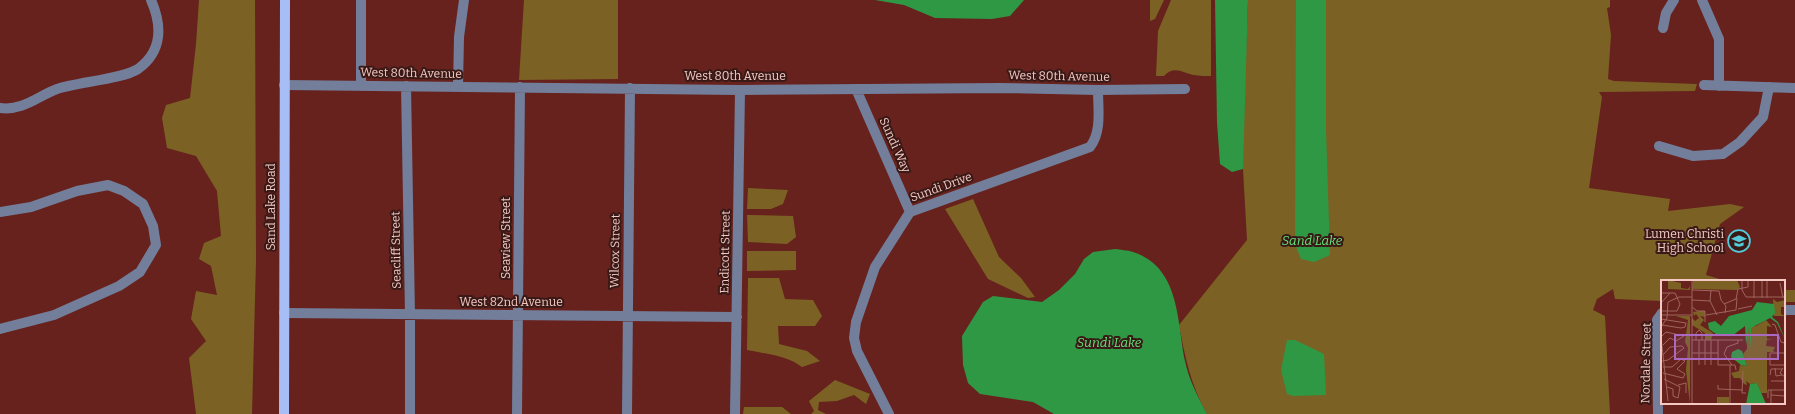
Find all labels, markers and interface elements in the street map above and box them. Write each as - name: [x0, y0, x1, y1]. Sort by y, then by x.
- street label: West 80th Avenue: [360, 65, 462, 81]
- street label: West 80th Avenue: [1008, 68, 1110, 84]
- street label: West 80th Avenue: [684, 69, 786, 83]
- street label: Sundi Way: [877, 115, 914, 175]
- street label: Sand Lake Road: [264, 163, 278, 251]
- street label: Sundi Drive: [908, 169, 974, 205]
- street label: Seaview Street: [499, 196, 513, 279]
- street label: Seacliff Street: [388, 210, 404, 289]
- street label: Endicott Street: [717, 210, 733, 294]
- street label: Wilcox Street: [607, 213, 623, 288]
- place label: Lumen Christi High School: [1645, 227, 1725, 255]
- school or university icon: Lumen Christi High School: [1726, 228, 1752, 254]
- water label: Sand Lake: [1282, 233, 1343, 248]
- inset map: [1661, 280, 1785, 404]
- street label: West 82nd Avenue: [459, 295, 563, 309]
- street label: Nordale Street: [1638, 322, 1654, 404]
- water label: Sundi Lake: [1077, 335, 1142, 350]

